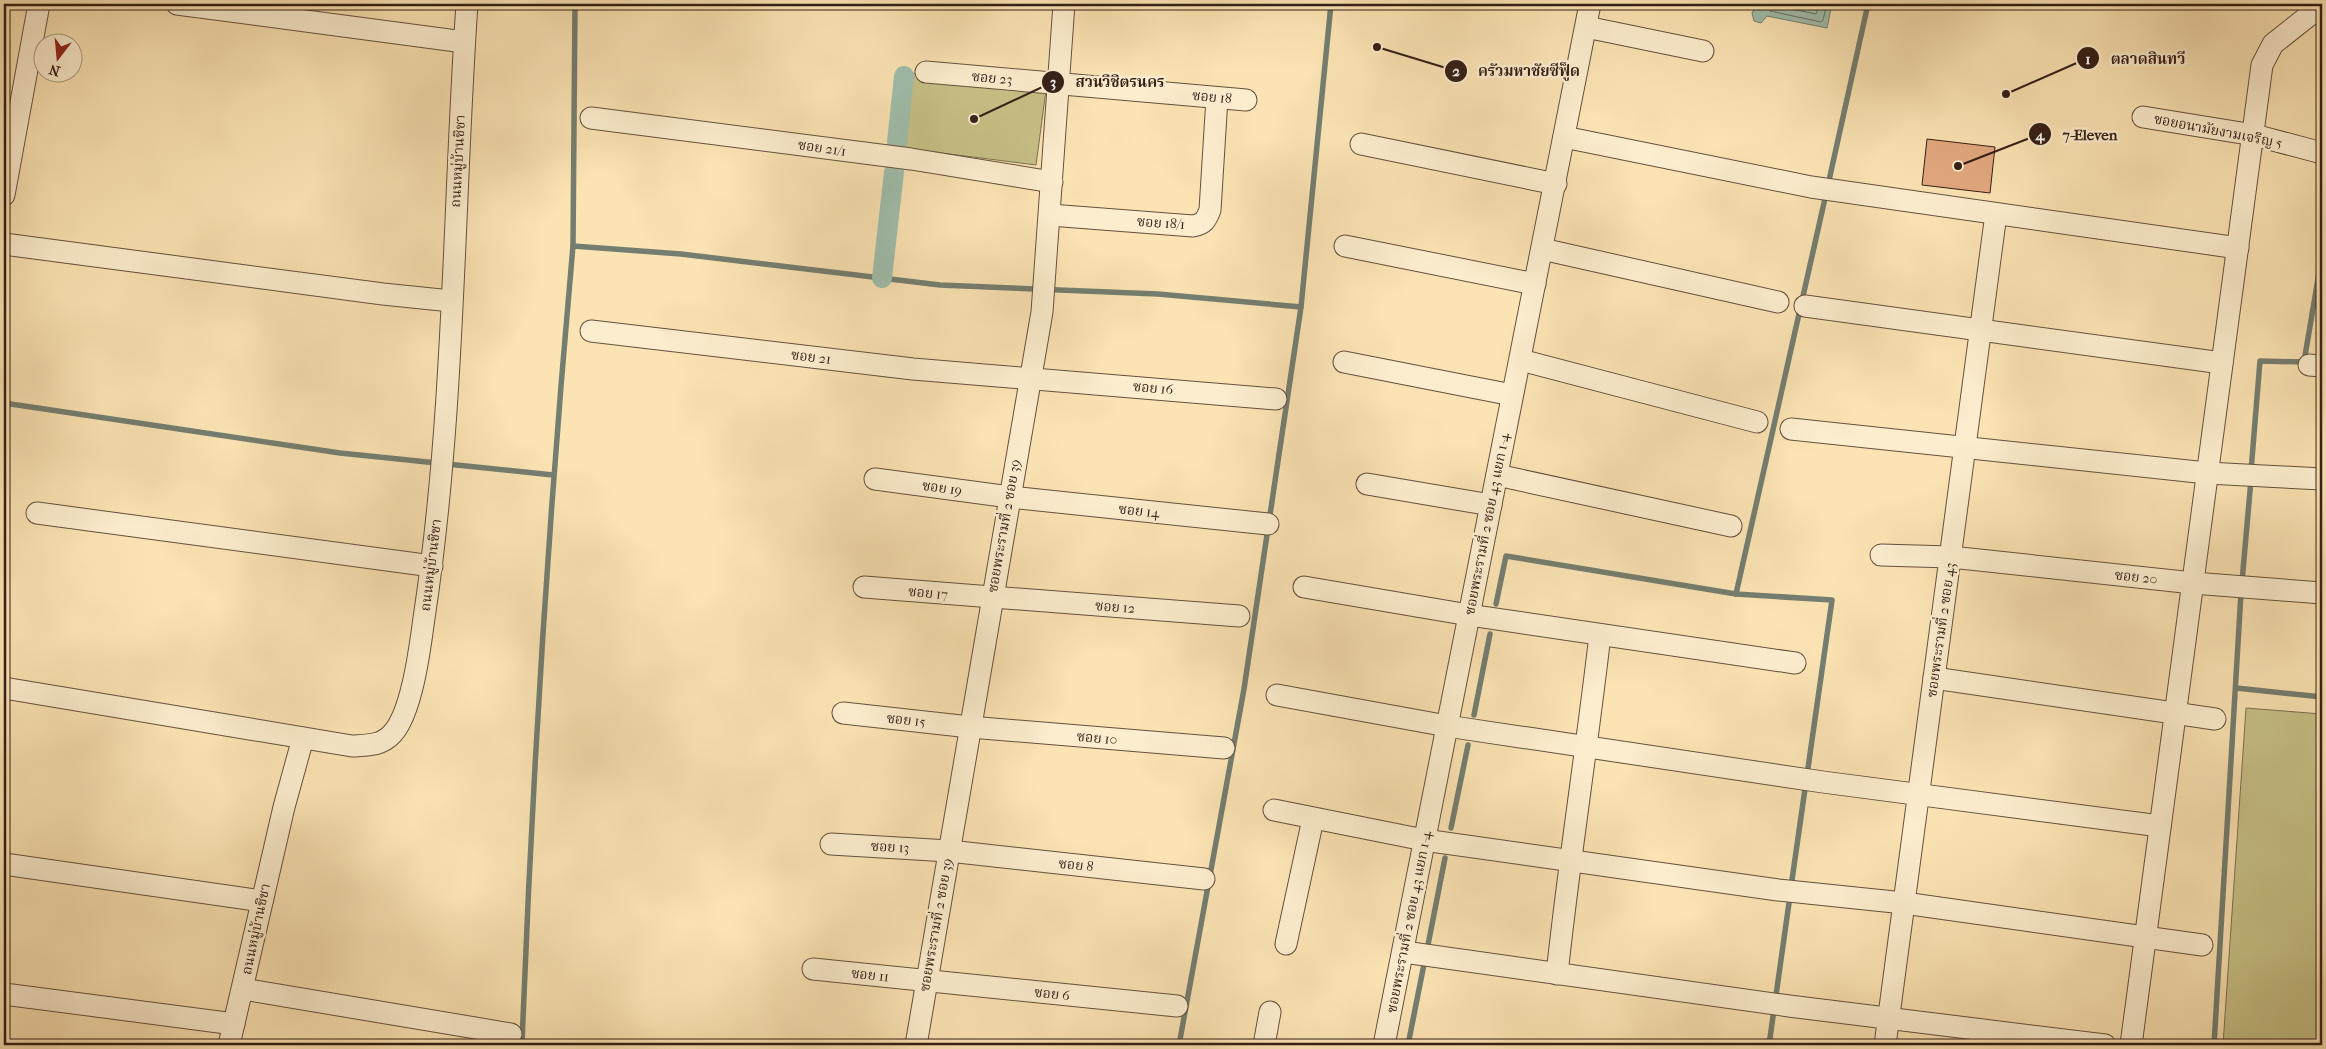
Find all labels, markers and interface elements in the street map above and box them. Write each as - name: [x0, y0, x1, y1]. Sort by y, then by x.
- north arrow: [32, 32, 82, 82]
- callout: ตลาดสินทวี: [2076, 43, 2195, 73]
- text: 1: [2085, 50, 2091, 68]
- text: ตลาดสินทวี: [2111, 50, 2185, 68]
- callout: ครัวมหาชัยซีฟู็ด: [1443, 56, 1590, 86]
- text: N: [47, 60, 62, 80]
- text: 2: [1452, 62, 1460, 80]
- text: ครัวมหาชัยซีฟู็ด: [1478, 62, 1580, 81]
- callout: สวนวิชิตรนคร: [1041, 67, 1175, 97]
- street label: ซอย 23: [971, 68, 1013, 88]
- text: 3: [1050, 73, 1056, 91]
- text: สวนวิชิตรนคร: [1075, 73, 1165, 91]
- street label: ซอย 18: [1191, 87, 1233, 107]
- street label: ซอยอนามัยงามเจริญ 5: [2152, 110, 2284, 152]
- street label: ถนนหมู่บ้านชิชา: [447, 114, 469, 208]
- callout: 7-Eleven: [2028, 119, 2128, 149]
- text: 4: [2035, 126, 2046, 144]
- text: 7-Eleven: [2062, 126, 2118, 144]
- street label: ซอย 21/1: [797, 136, 847, 160]
- street label: ซอย 18/1: [1136, 213, 1186, 233]
- street label: ซอย 21: [790, 346, 832, 368]
- street label: ซอย 16: [1132, 378, 1174, 398]
- street label: ซอยพระรามที่ 2 ซอย 43 แยก 1-4: [1459, 430, 1513, 616]
- street label: ซอยพระรามที่ 2 ซอย 39: [982, 458, 1024, 594]
- street label: ซอย 19: [921, 477, 963, 499]
- street label: ซอย 14: [1118, 500, 1161, 522]
- street label: ถนนหมู่บ้านชิชา: [417, 518, 445, 612]
- street label: ซอยพระรามที่ 2 ซอย 43: [1921, 561, 1959, 699]
- street label: ซอย 20: [2114, 566, 2158, 588]
- street label: ซอย 17: [907, 583, 949, 603]
- street label: ซอย 12: [1094, 597, 1136, 617]
- street label: ซอย 15: [886, 710, 926, 730]
- street label: ซอย 10: [1076, 728, 1118, 748]
- street label: ซอยพระรามที่ 2 ซอย 43 แยก 1-4: [1381, 828, 1435, 1014]
- street label: ซอย 13: [870, 837, 910, 857]
- street label: ซอย 8: [1058, 855, 1094, 875]
- street label: ซอยพระรามที่ 2 ซอย 39: [914, 857, 956, 993]
- street label: ถนนหมู่บ้านชิชา: [238, 882, 274, 976]
- street label: ซอย 11: [850, 965, 890, 985]
- street label: ซอย 6: [1033, 984, 1071, 1004]

